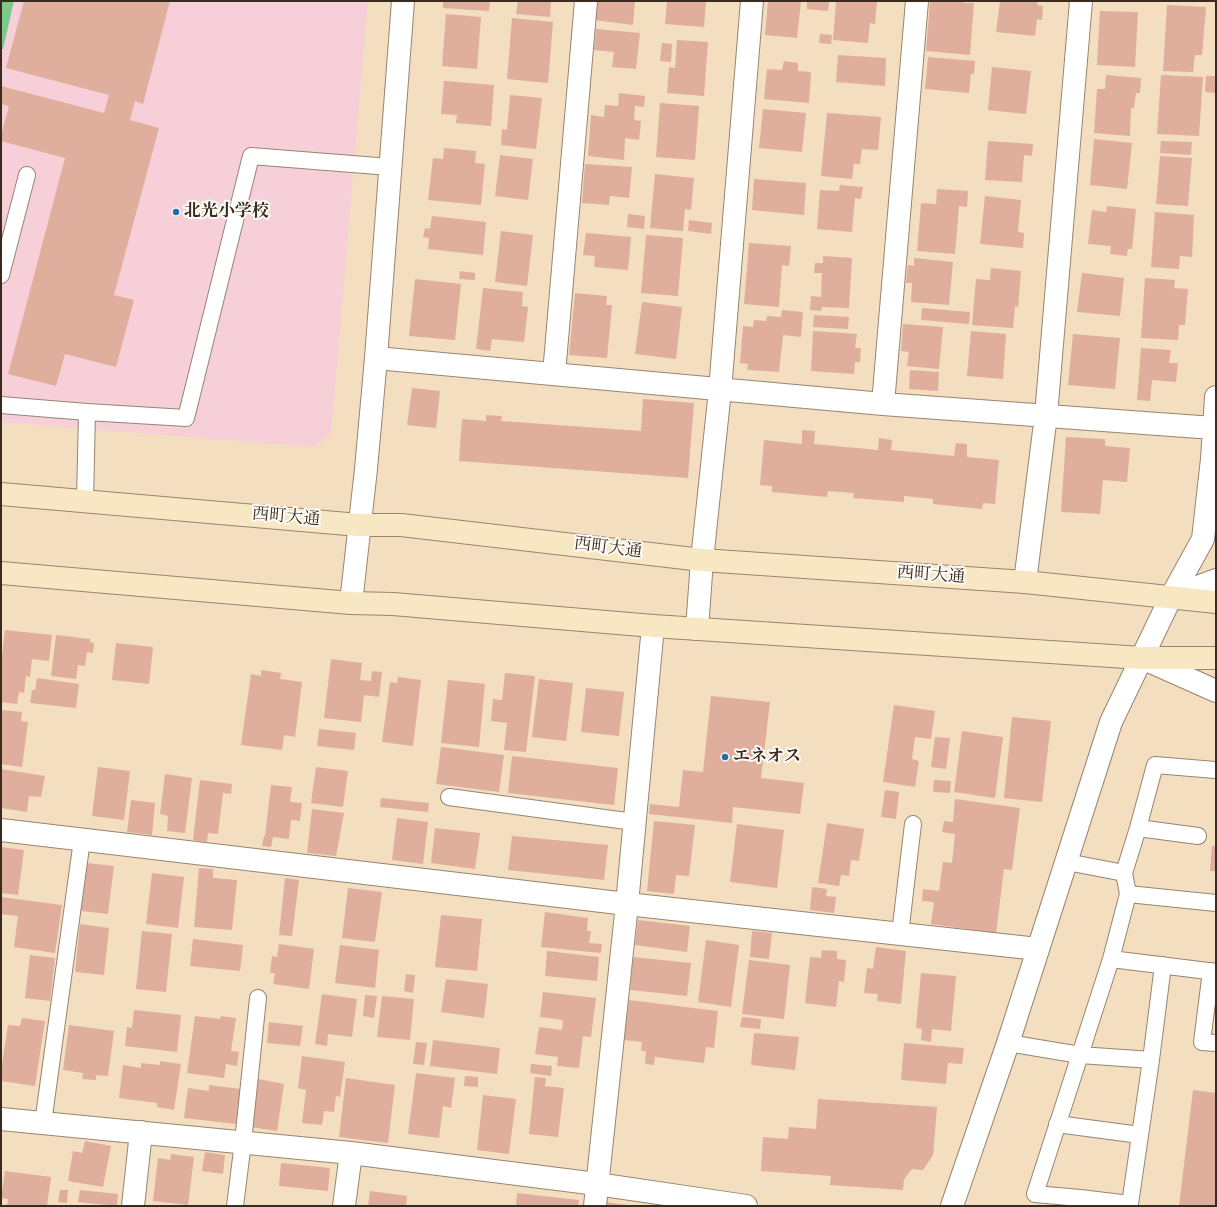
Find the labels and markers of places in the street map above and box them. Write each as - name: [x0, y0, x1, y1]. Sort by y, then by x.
- place label: 北光小学校: [184, 202, 269, 222]
- marker: 北光小学校: [171, 207, 181, 217]
- place label: エネオス: [733, 747, 801, 767]
- marker: エネオス: [720, 752, 730, 762]

